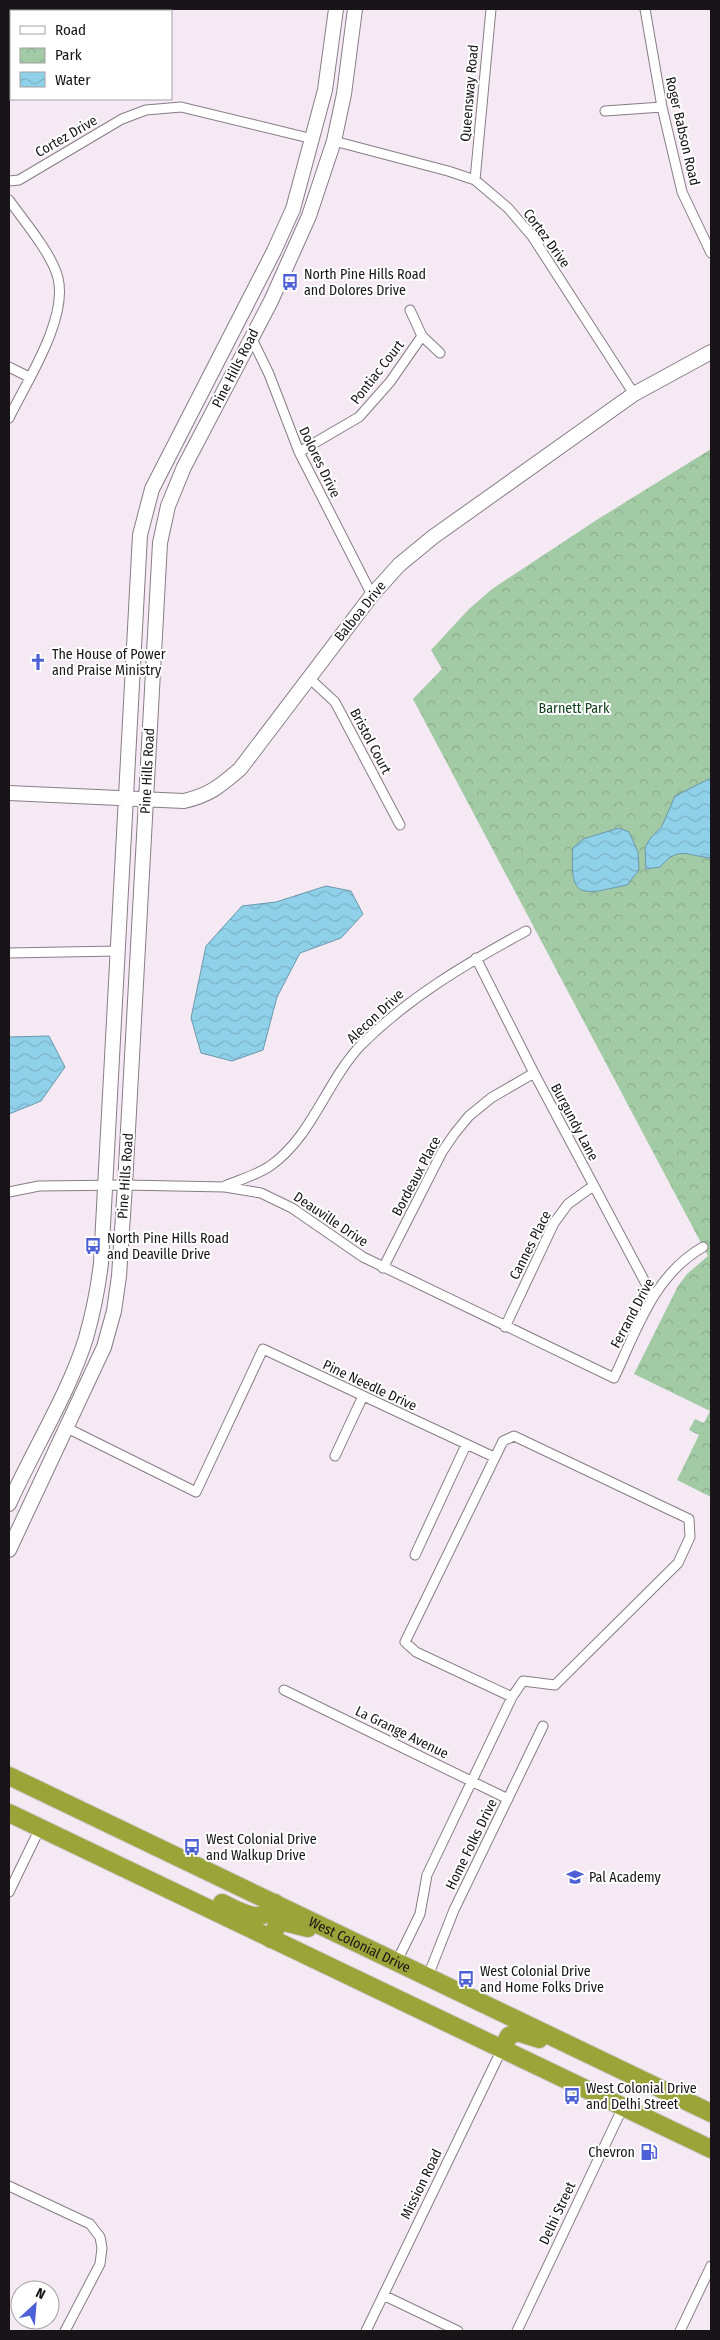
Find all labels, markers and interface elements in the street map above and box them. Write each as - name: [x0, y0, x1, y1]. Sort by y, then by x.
- legend: [10, 10, 172, 100]
- text: Road: [55, 21, 86, 39]
- street label: Queensway Road: [457, 44, 482, 142]
- text: Park: [55, 46, 82, 64]
- text: Water: [55, 71, 91, 89]
- street label: Roger Babson Road: [662, 75, 703, 187]
- street label: Cortez Drive: [32, 112, 100, 161]
- street label: Cortez Drive: [520, 205, 574, 271]
- place label: North Pine Hills Road and Dolores Drive: [304, 266, 426, 299]
- bus stop icon: North Pine Hills Road and Dolores Drive: [280, 272, 300, 292]
- street label: Pine Hills Road: [208, 326, 263, 410]
- street label: Pontiac Court: [347, 336, 408, 408]
- street label: Dolores Drive: [295, 424, 344, 501]
- street label: Balboa Drive: [331, 578, 390, 645]
- place label: The House of Power and Praise Ministry: [52, 646, 166, 679]
- church icon: The House of Power and Praise Ministry: [28, 652, 48, 672]
- park label: Barnett Park: [538, 700, 610, 717]
- street label: Bristol Court: [346, 706, 395, 777]
- street label: Pine Hills Road: [137, 728, 158, 814]
- street label: Alecon Drive: [343, 986, 407, 1047]
- street label: Burgundy Lane: [547, 1081, 602, 1164]
- street label: Pine Hills Road: [114, 1132, 137, 1220]
- street label: Bordeaux Place: [388, 1133, 445, 1219]
- street label: Deauville Drive: [290, 1188, 371, 1251]
- street label: Cannes Place: [506, 1208, 555, 1283]
- place label: North Pine Hills Road and Deaville Drive: [107, 1230, 229, 1263]
- bus stop icon: North Pine Hills Road and Deaville Drive: [83, 1236, 103, 1256]
- street label: Ferrand Drive: [607, 1275, 658, 1351]
- street label: Pine Needle Drive: [320, 1356, 420, 1415]
- street label: La Grange Avenue: [352, 1703, 451, 1762]
- street label: Home Folks Drive: [442, 1796, 501, 1892]
- place label: West Colonial Drive and Walkup Drive: [206, 1831, 317, 1864]
- bus stop icon: West Colonial Drive and Walkup Drive: [182, 1837, 202, 1857]
- school or university icon: Pal Academy: [565, 1867, 585, 1887]
- place label: Pal Academy: [589, 1869, 661, 1886]
- street label: West Colonial Drive: [306, 1913, 413, 1976]
- place label: West Colonial Drive and Home Folks Drive: [480, 1963, 604, 1996]
- bus stop icon: West Colonial Drive and Home Folks Drive: [456, 1969, 476, 1989]
- place label: West Colonial Drive and Delhi Street: [586, 2080, 697, 2113]
- bus stop icon: West Colonial Drive and Delhi Street: [562, 2086, 582, 2106]
- fuel station icon: Chevron: [639, 2142, 659, 2162]
- place label: Chevron: [588, 2144, 635, 2161]
- street label: Mission Road: [397, 2146, 446, 2222]
- street label: Delhi Street: [536, 2179, 580, 2247]
- north arrow: [10, 2280, 60, 2330]
- text: N: [33, 2284, 48, 2303]

